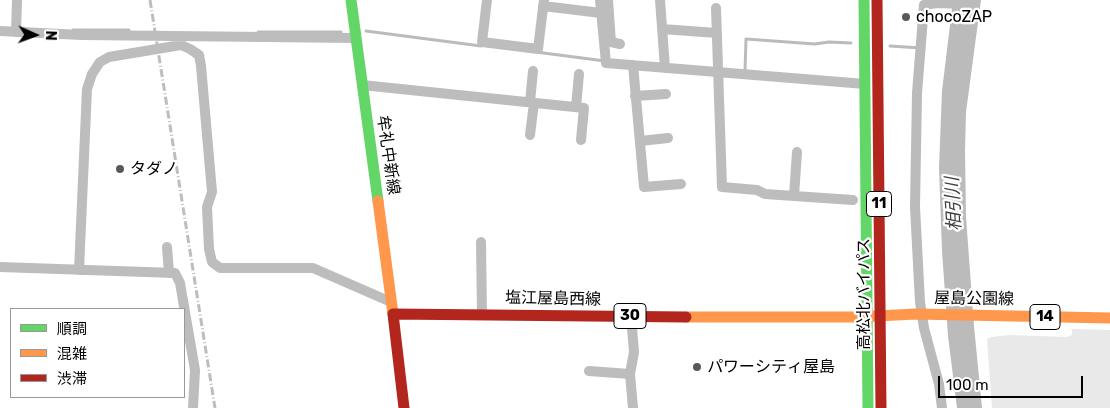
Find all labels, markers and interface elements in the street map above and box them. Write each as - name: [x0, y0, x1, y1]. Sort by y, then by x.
- place label: chocoZAP: [916, 7, 992, 27]
- north arrow: [10, 10, 60, 60]
- marker: chocoZAP: [900, 11, 912, 23]
- text: N: [42, 30, 59, 41]
- street label: 牟礼中新線: [373, 114, 403, 196]
- place label: タダノ: [130, 159, 178, 179]
- marker: タダノ: [114, 163, 126, 175]
- water label: 相引川: [942, 176, 966, 232]
- road number: 11: [866, 192, 892, 216]
- street label: 高松北バイパス: [854, 238, 874, 350]
- street label: 塩江屋島西線: [505, 289, 601, 309]
- street label: 屋島公園線: [934, 289, 1014, 309]
- road number: 30: [614, 304, 646, 328]
- road number: 14: [1030, 304, 1060, 330]
- legend: [10, 308, 185, 398]
- text: 順調: [57, 320, 87, 338]
- text: 混雑: [57, 345, 87, 363]
- place label: パワーシティ屋島: [707, 357, 835, 377]
- marker: パワーシティ屋島: [691, 361, 703, 373]
- scale bar: [940, 366, 1085, 398]
- text: 渋滞: [57, 370, 87, 388]
- text: 100 m: [946, 376, 988, 394]

